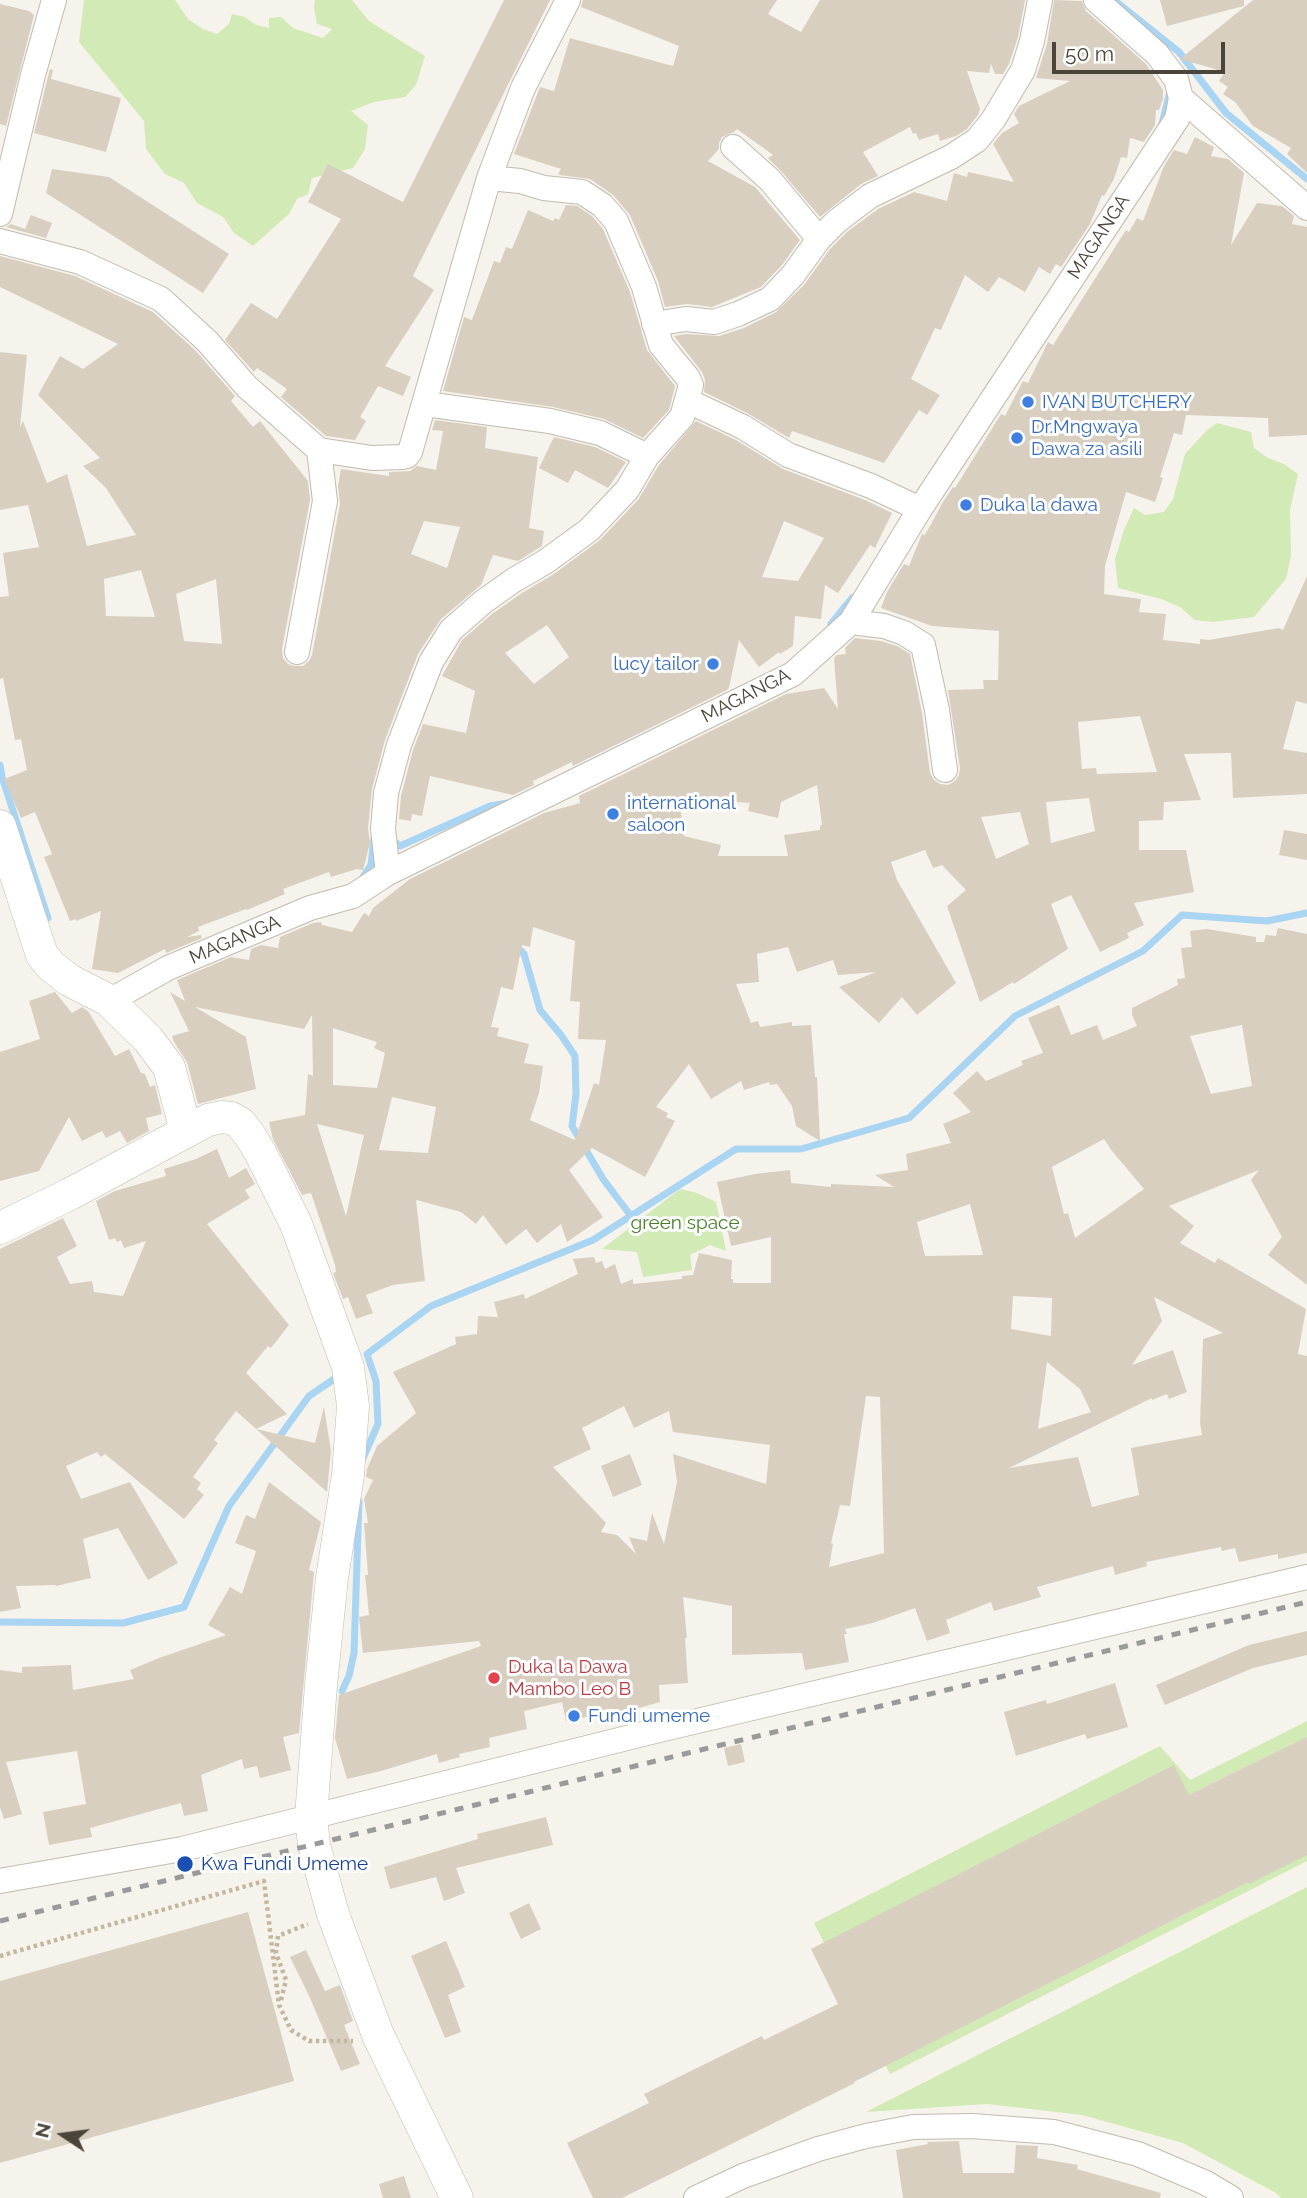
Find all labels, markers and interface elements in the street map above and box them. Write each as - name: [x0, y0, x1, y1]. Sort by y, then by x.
- scale bar: [1055, 28, 1228, 72]
- text: 50 m: [1065, 41, 1114, 66]
- street label: MAGANGA: [1063, 190, 1135, 284]
- place label: IVAN BUTCHERY: [1042, 391, 1192, 413]
- marker: IVAN BUTCHERY: [1020, 394, 1036, 410]
- place label: Dr.Mngwaya Dawa za asili: [1031, 416, 1142, 460]
- marker: Dr.Mngwaya Dawa za asili: [1009, 430, 1025, 446]
- place label: Duka la dawa: [980, 494, 1098, 516]
- marker: Duka la dawa: [958, 497, 974, 513]
- place label: lucy tailor: [613, 653, 699, 675]
- marker: lucy tailor: [705, 656, 721, 672]
- street label: MAGANGA: [698, 664, 794, 728]
- place label: international saloon: [627, 792, 736, 836]
- marker: international saloon: [605, 806, 621, 822]
- street label: MAGANGA: [186, 911, 284, 969]
- park label: green space: [630, 1212, 740, 1234]
- place label: Duka la Dawa Mambo Leo B: [508, 1656, 631, 1700]
- marker: Duka la Dawa Mambo Leo B: [486, 1670, 502, 1686]
- place label: Fundi umeme: [588, 1705, 710, 1727]
- marker: Fundi umeme: [566, 1708, 582, 1724]
- place label: Kwa Fundi Umeme: [201, 1853, 368, 1875]
- marker: Kwa Fundi Umeme: [175, 1854, 195, 1874]
- north arrow: [28, 2100, 98, 2170]
- text: N: [30, 2121, 55, 2140]

